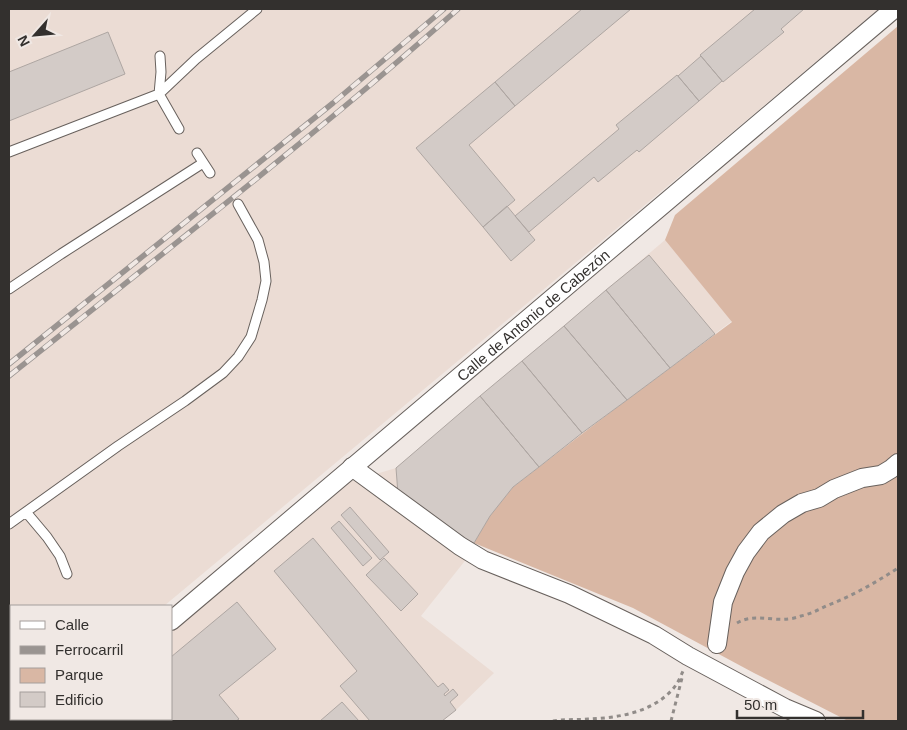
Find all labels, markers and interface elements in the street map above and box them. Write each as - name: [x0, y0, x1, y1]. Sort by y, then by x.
- north arrow: [10, 10, 60, 60]
- text: N: [14, 33, 33, 49]
- street label: Calle de Antonio de Cabezón: [453, 245, 612, 384]
- legend: [10, 605, 172, 720]
- text: Calle: [55, 616, 89, 633]
- text: Ferrocarril: [55, 641, 123, 658]
- text: Parque: [55, 666, 103, 683]
- scale bar: [737, 688, 863, 720]
- text: Edificio: [55, 691, 103, 708]
- text: 50 m: [744, 696, 777, 713]

